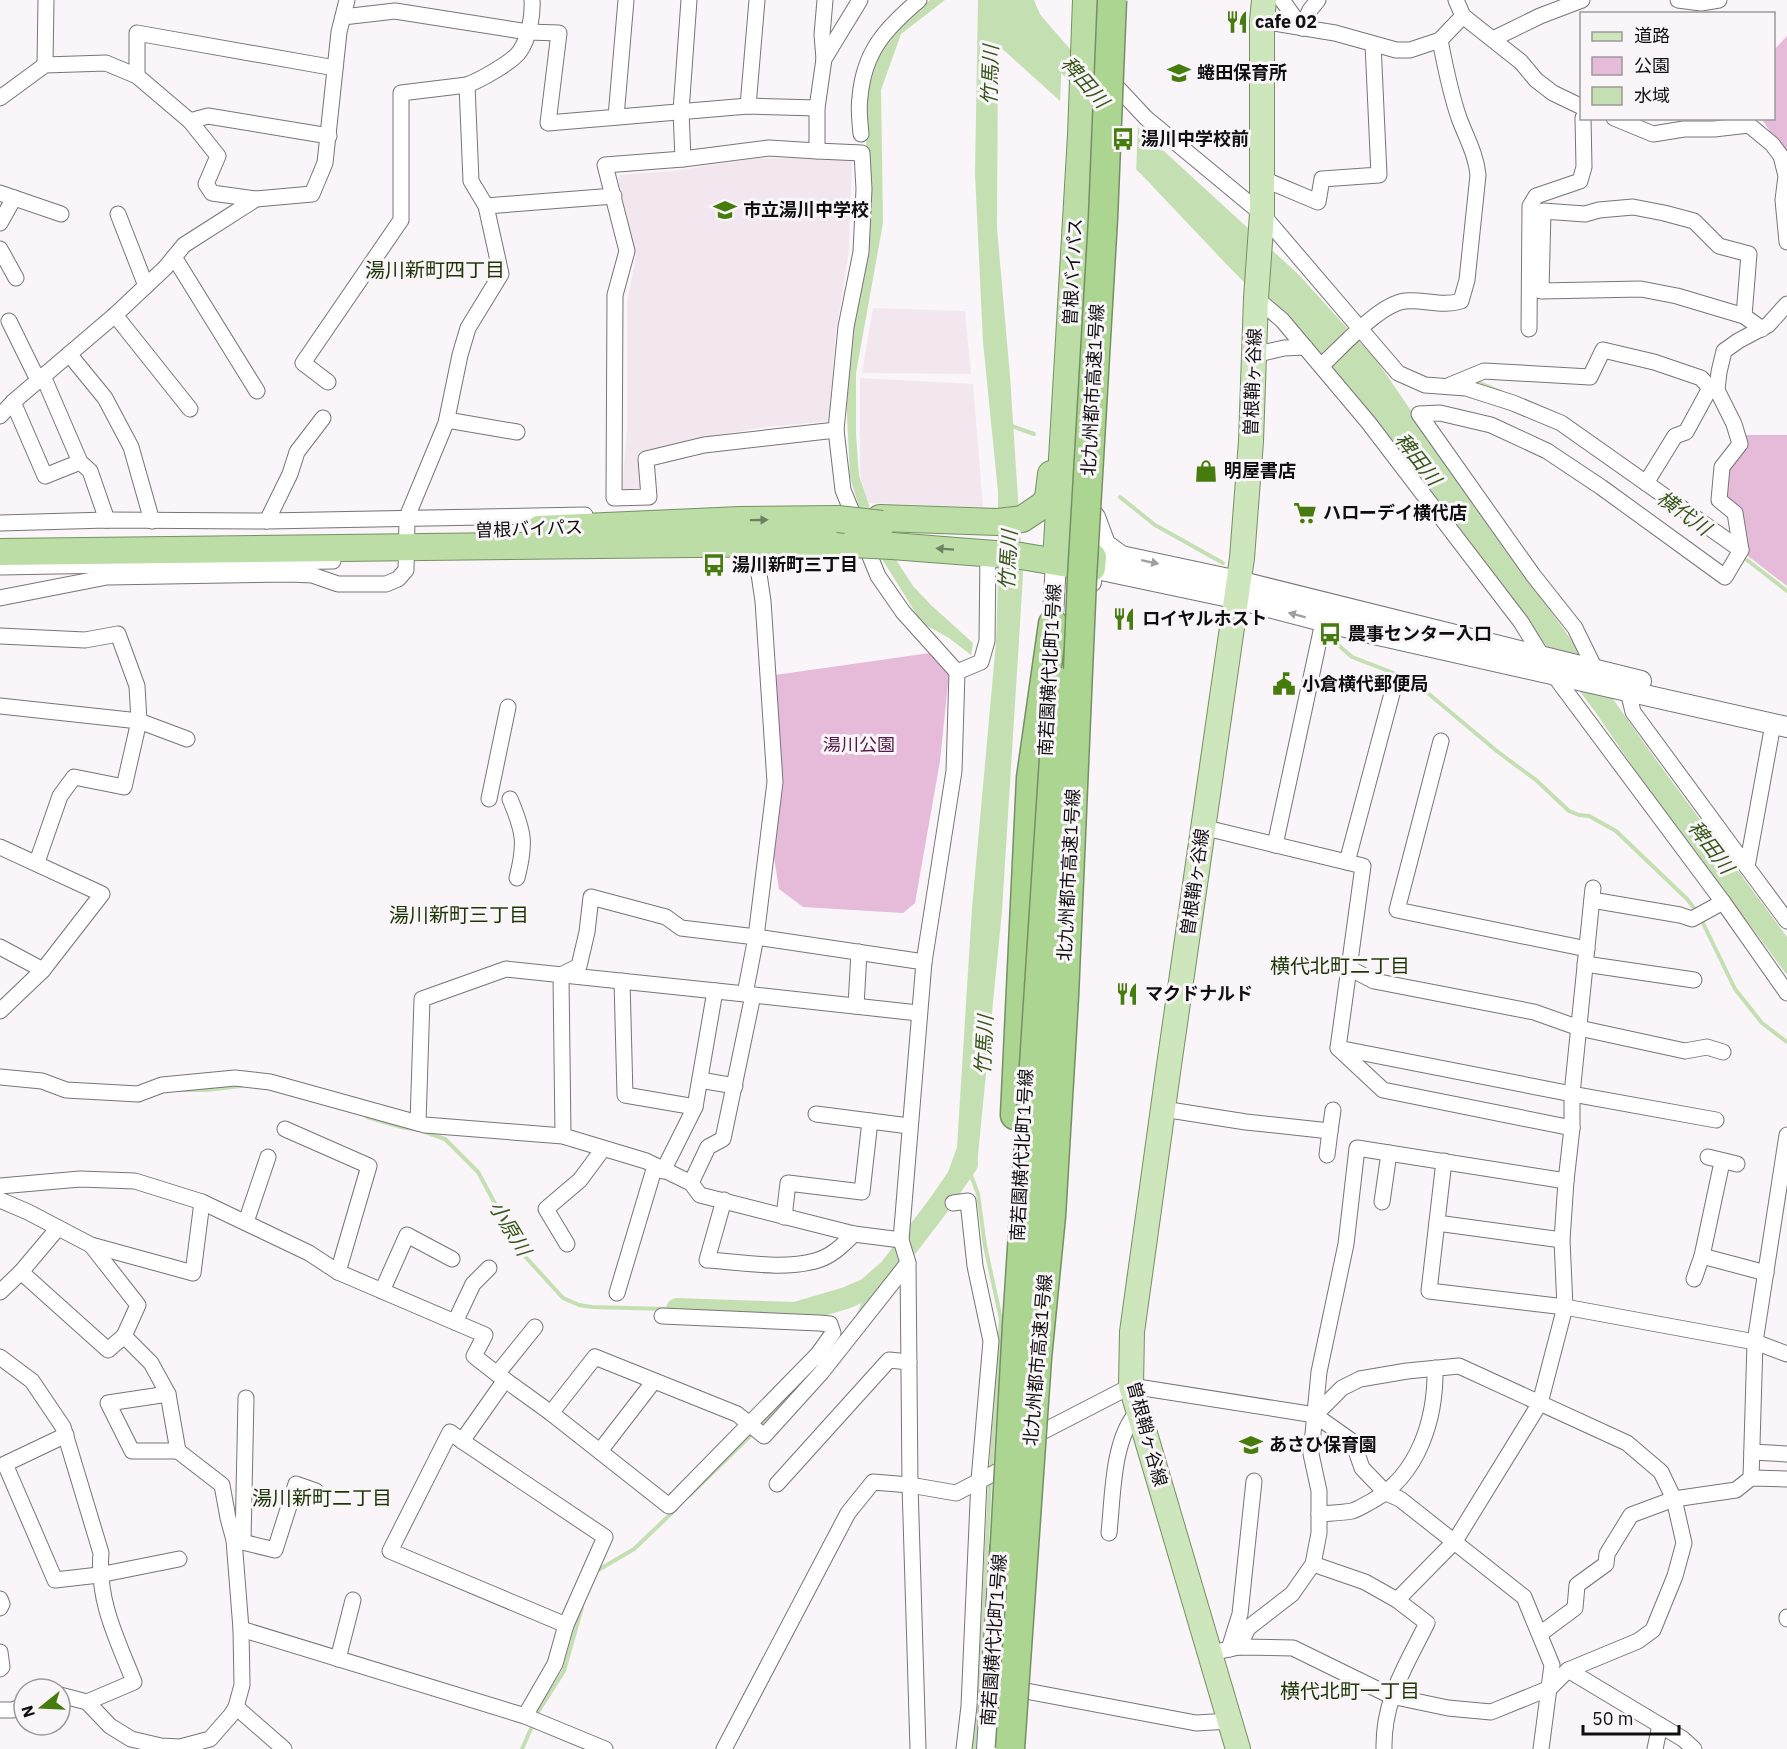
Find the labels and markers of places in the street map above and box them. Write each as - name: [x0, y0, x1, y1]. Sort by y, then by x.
- restaurant icon: cafe 02: [1224, 9, 1250, 35]
- place label: cafe 02: [1255, 10, 1317, 33]
- school or university icon: 蜷田保育所: [1166, 60, 1192, 86]
- place label: 蜷田保育所: [1197, 61, 1287, 84]
- bus stop icon: 湯川中学校前: [1110, 126, 1136, 152]
- place label: 湯川中学校前: [1141, 127, 1249, 150]
- school or university icon: 市立湯川中学校: [712, 197, 738, 223]
- place label: 市立湯川中学校: [743, 198, 869, 221]
- shop icon: 明屋書店: [1193, 458, 1219, 484]
- place label: 明屋書店: [1224, 459, 1296, 482]
- supermarket icon: ハローデイ横代店: [1292, 500, 1318, 526]
- place label: ハローデイ横代店: [1323, 501, 1467, 524]
- bus stop icon: 湯川新町三丁目: [701, 552, 727, 578]
- place label: 湯川新町三丁目: [732, 553, 858, 576]
- restaurant icon: ロイヤルホスト: [1111, 606, 1137, 632]
- place label: ロイヤルホスト: [1142, 607, 1267, 630]
- bus stop icon: 農事センター入口: [1317, 621, 1343, 647]
- place label: 農事センター入口: [1348, 622, 1492, 645]
- public building icon: 小倉横代郵便局: [1271, 671, 1297, 697]
- place label: 小倉横代郵便局: [1302, 672, 1428, 695]
- restaurant icon: マクドナルド: [1114, 981, 1140, 1007]
- place label: マクドナルド: [1145, 982, 1253, 1005]
- school or university icon: あさひ保育園: [1238, 1432, 1264, 1458]
- place label: あさひ保育園: [1269, 1433, 1377, 1456]

